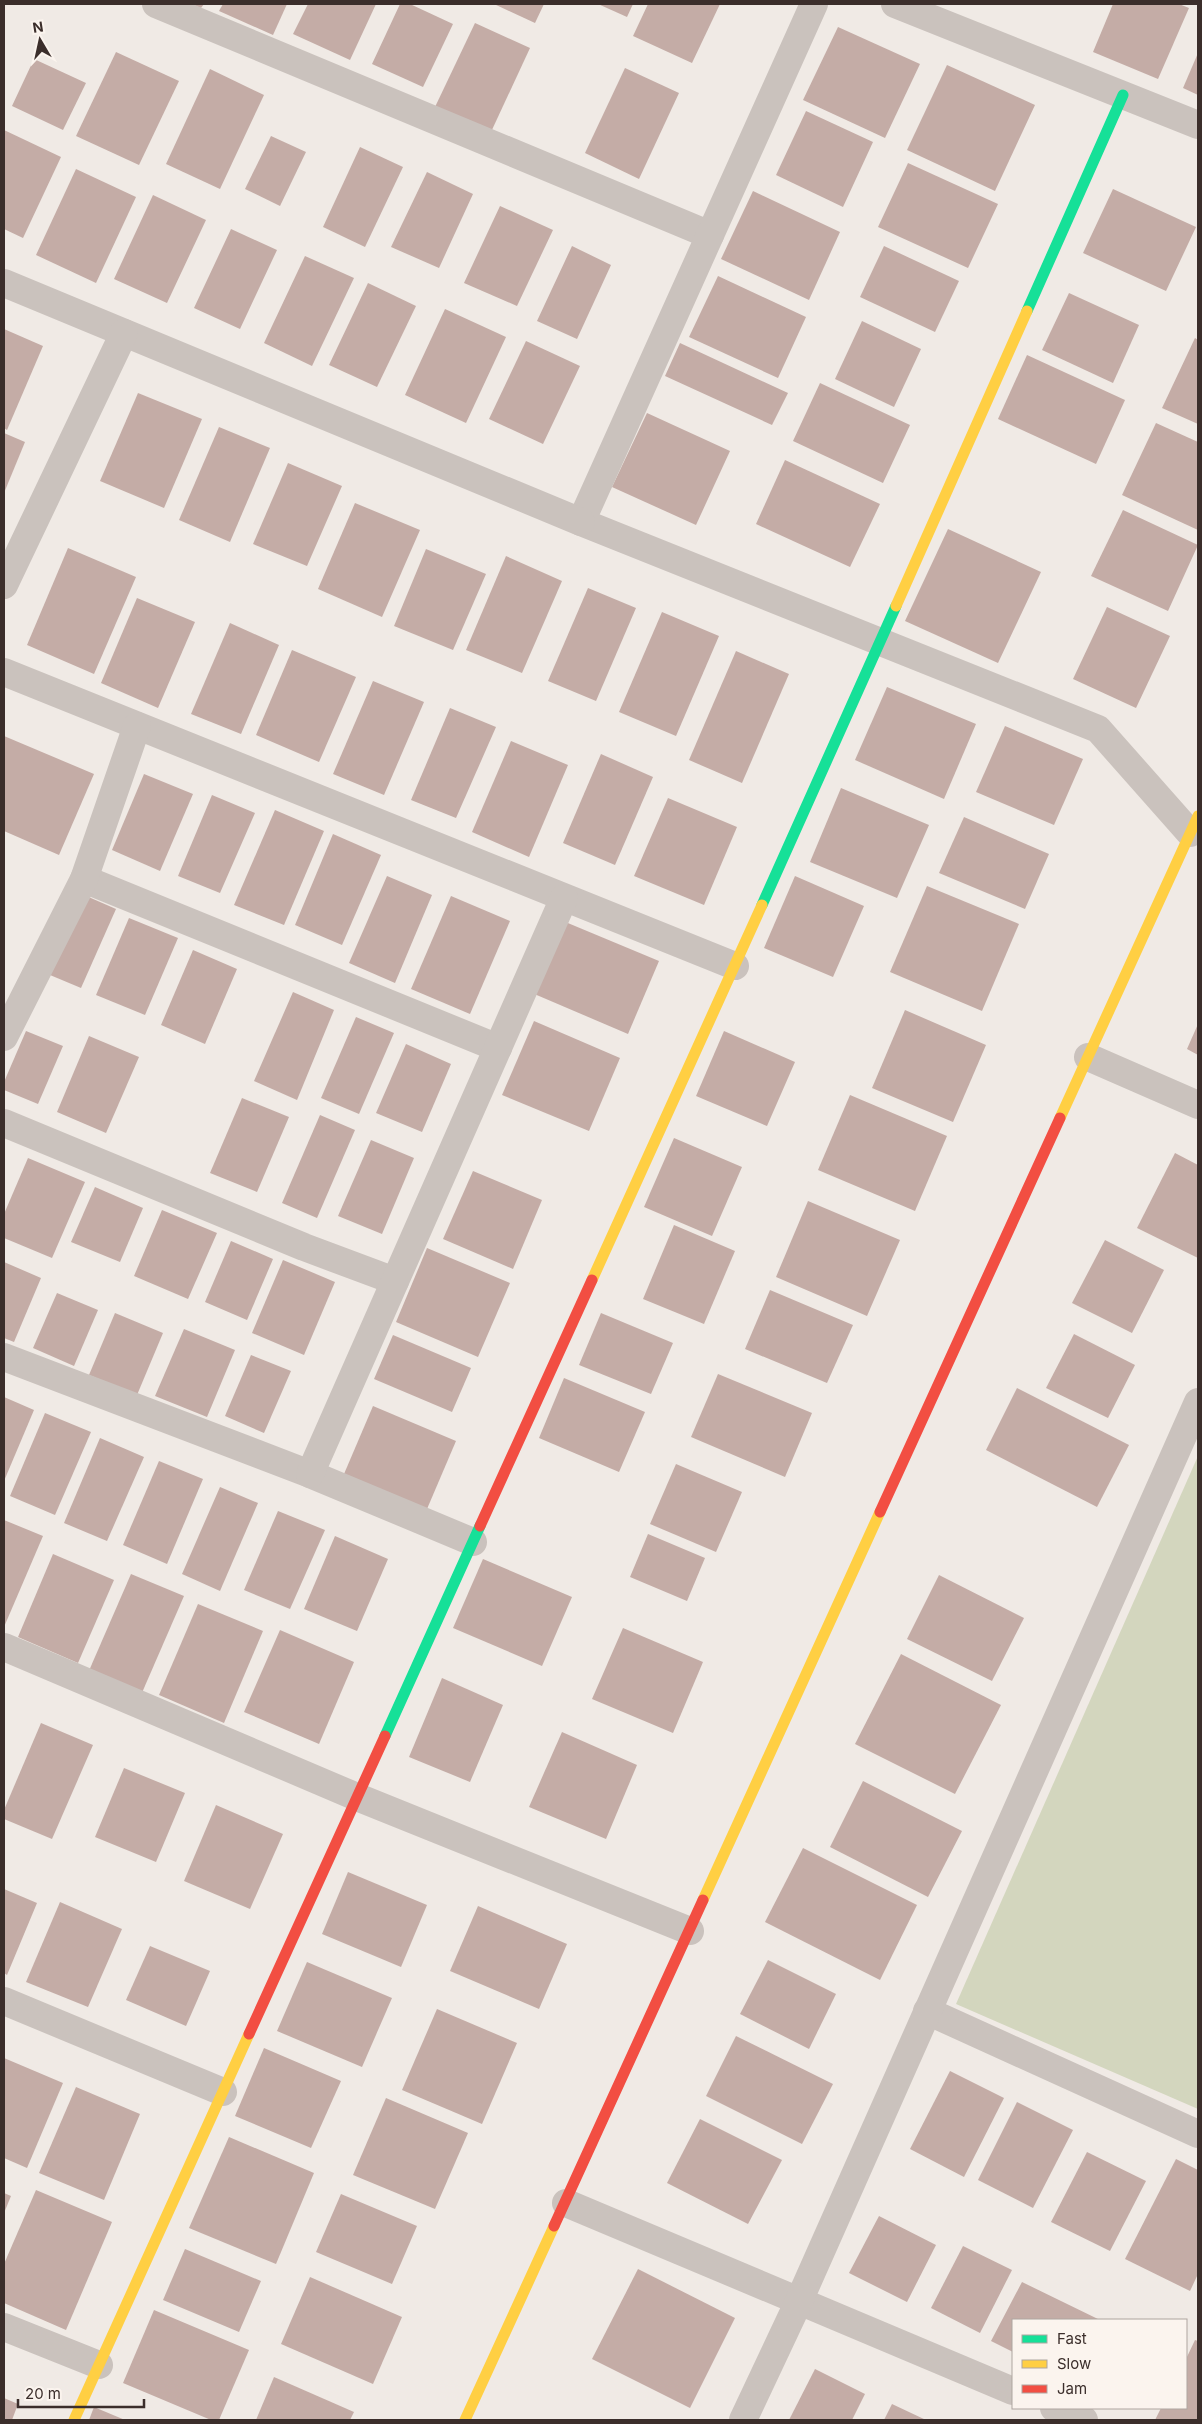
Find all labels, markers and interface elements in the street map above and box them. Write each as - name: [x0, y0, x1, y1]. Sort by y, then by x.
- north arrow: [15, 15, 65, 65]
- text: N: [31, 17, 44, 36]
- legend: [1012, 2319, 1187, 2409]
- text: Fast: [1057, 2329, 1087, 2348]
- text: Slow: [1057, 2354, 1091, 2373]
- scale bar: [18, 2376, 144, 2408]
- text: Jam: [1057, 2379, 1087, 2398]
- text: 20 m: [25, 2384, 61, 2403]

